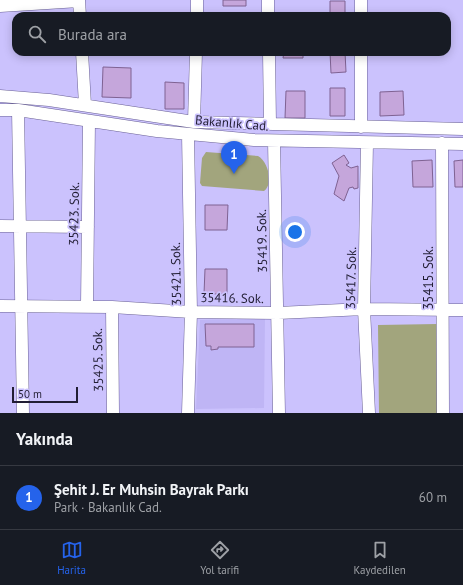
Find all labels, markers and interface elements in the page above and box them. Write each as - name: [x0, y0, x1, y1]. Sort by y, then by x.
- search box: [12, 12, 451, 56]
- icon: search: [26, 23, 48, 45]
- text: Burada ara: [58, 25, 127, 44]
- street label: Bakanlık Cad.: [194, 111, 270, 135]
- pin: 1: [221, 141, 247, 174]
- street label: 35423. Sok.: [65, 182, 83, 246]
- street label: 35419. Sok.: [253, 209, 271, 273]
- your location: [285, 222, 305, 242]
- street label: 35421. Sok.: [167, 242, 185, 306]
- street label: 35415. Sok.: [420, 246, 437, 310]
- street label: 35417. Sok.: [342, 247, 360, 309]
- street label: 35416. Sok.: [200, 289, 264, 307]
- street label: 35425. Sok.: [89, 328, 107, 392]
- scale bar: [12, 385, 78, 404]
- text: 50 m: [18, 387, 42, 401]
- text: Yakında: [16, 428, 73, 450]
- text: Şehit J. Er Muhsin Bayrak Parkı: [54, 480, 249, 499]
- text: 1: [25, 489, 33, 506]
- text: 60 m: [419, 489, 447, 506]
- text: Park · Bakanlık Cad.: [54, 499, 162, 516]
- tab: Harita: [57, 539, 86, 577]
- tab: Yol tarifi: [200, 539, 239, 577]
- tab: Kaydedilen: [354, 539, 406, 577]

